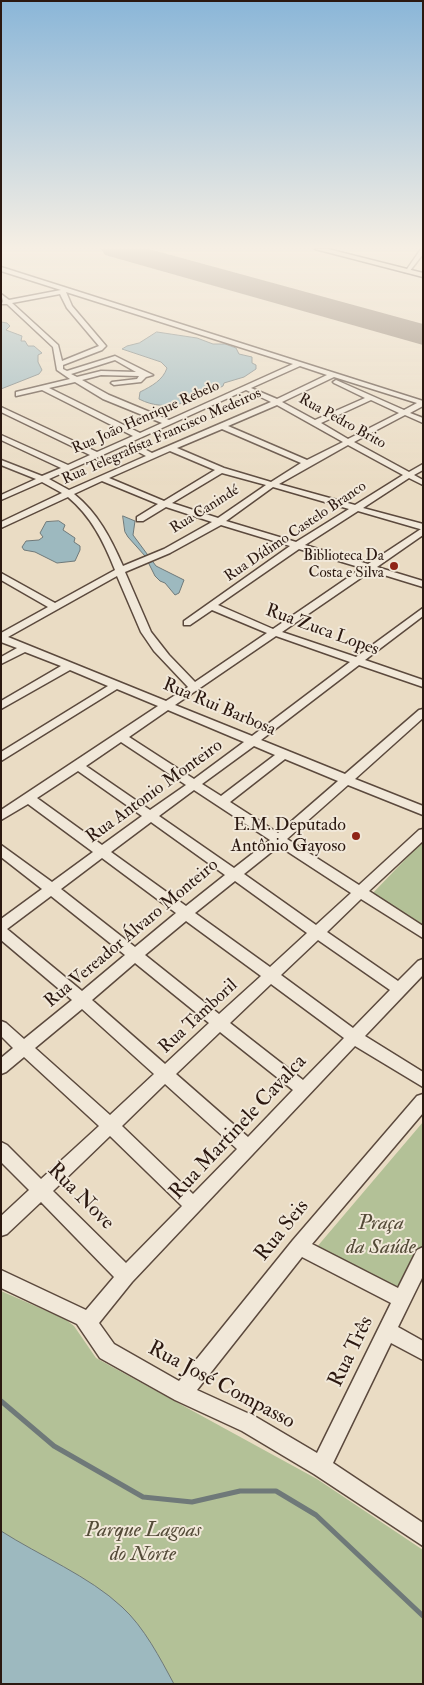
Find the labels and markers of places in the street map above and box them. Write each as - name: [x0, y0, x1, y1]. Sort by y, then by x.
- place label: Biblioteca Da Costa e Silva: [303, 548, 384, 583]
- marker: Biblioteca Da Costa e Silva: [388, 560, 400, 572]
- place label: E.M. Deputado Antônio Gayoso: [231, 815, 346, 858]
- marker: E.M. Deputado Antônio Gayoso: [350, 830, 362, 842]

